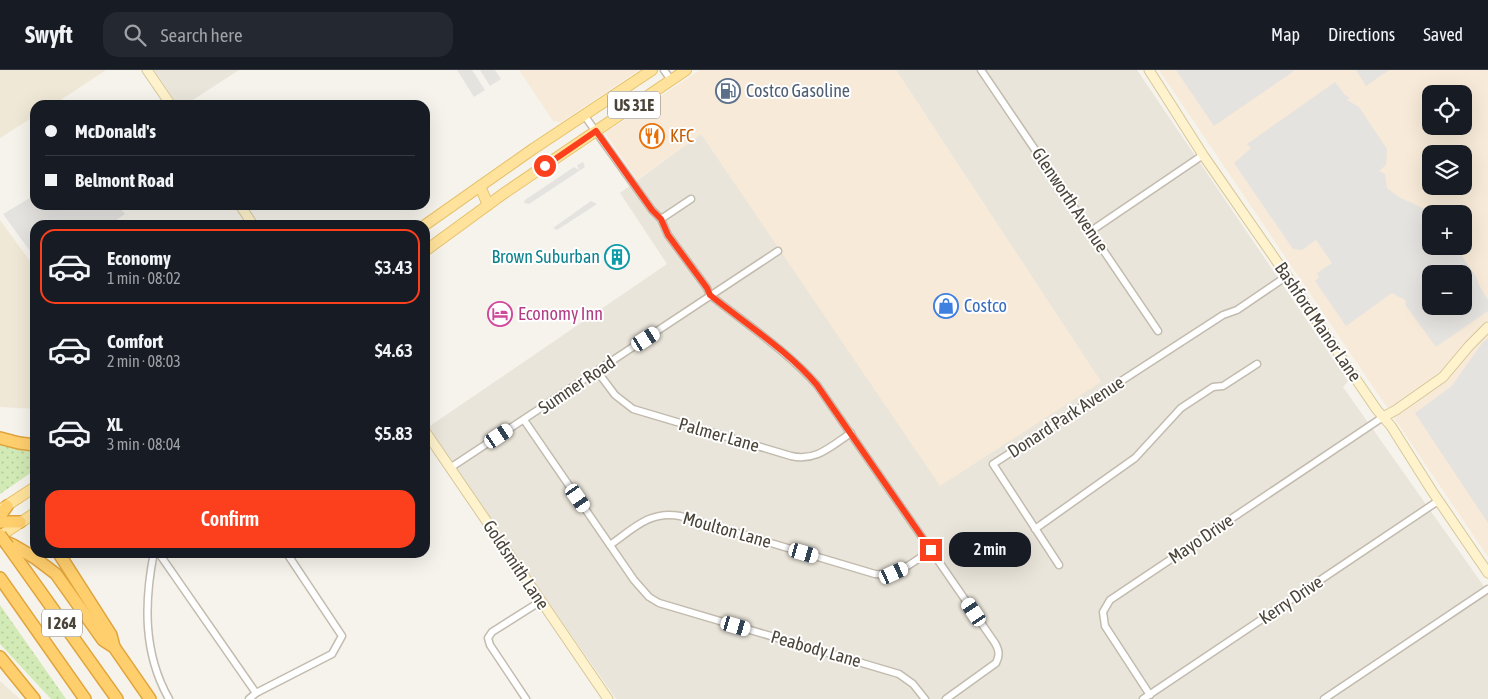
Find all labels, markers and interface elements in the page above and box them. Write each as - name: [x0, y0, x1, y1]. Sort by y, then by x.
- search box: [103, 12, 453, 57]
- text: Swyft: [25, 21, 73, 48]
- icon: search: [121, 21, 149, 49]
- text: Search here: [161, 24, 243, 46]
- text: Map: [1271, 24, 1300, 45]
- text: Directions: [1328, 24, 1395, 45]
- text: Saved: [1423, 24, 1463, 45]
- fuel station icon: Costco Gasoline: [715, 78, 741, 104]
- place label: Costco Gasoline: [746, 80, 850, 101]
- map controls: [1422, 85, 1472, 315]
- button: locate: [1422, 85, 1472, 135]
- road number: US 31E: [608, 92, 660, 118]
- text: McDonald's: [75, 120, 156, 142]
- restaurant icon: KFC: [639, 123, 665, 149]
- place label: KFC: [670, 125, 694, 146]
- street label: Glenworth Avenue: [1028, 144, 1113, 256]
- button: layers: [1422, 145, 1472, 195]
- route start: [534, 155, 556, 177]
- text: Belmont Road: [75, 169, 174, 191]
- button: +: [1422, 205, 1472, 255]
- icon: car: [47, 244, 92, 289]
- building icon: Brown Suburban: [604, 244, 630, 270]
- place label: Brown Suburban: [492, 246, 600, 267]
- text: Economy: [107, 247, 171, 269]
- text: $3.43: [375, 256, 413, 278]
- street label: Bashford Manor Lane: [1271, 258, 1366, 385]
- button: −: [1422, 265, 1472, 315]
- text: 1 min · 08:02: [107, 269, 181, 287]
- shop icon: Costco: [933, 293, 959, 319]
- place label: Costco: [964, 295, 1007, 316]
- hotel icon: Economy Inn: [487, 301, 513, 327]
- place label: Economy Inn: [518, 303, 603, 324]
- car: [629, 325, 662, 353]
- icon: car: [47, 327, 92, 372]
- text: Comfort: [107, 330, 163, 352]
- text: $4.63: [375, 339, 413, 361]
- street label: Sumner Road: [534, 351, 619, 418]
- text: 2 min · 08:03: [107, 352, 181, 370]
- street label: Donard Park Avenue: [1004, 371, 1128, 462]
- icon: car: [47, 410, 92, 455]
- text: XL: [107, 413, 123, 435]
- street label: Palmer Lane: [676, 413, 762, 456]
- car: [482, 421, 515, 451]
- text: $5.83: [375, 422, 413, 444]
- text: 3 min · 08:04: [107, 435, 181, 453]
- car: [563, 481, 592, 515]
- button: Confirm: [45, 490, 415, 548]
- street label: Moulton Lane: [681, 507, 774, 552]
- street label: Mayo Drive: [1164, 509, 1237, 568]
- street label: Goldsmith Lane: [479, 516, 554, 613]
- callout: 2 min: [948, 532, 1031, 568]
- route end: [920, 539, 942, 561]
- text: 2 min: [974, 540, 1006, 558]
- car: [787, 542, 820, 564]
- car: [877, 560, 910, 586]
- street label: Kerry Drive: [1255, 571, 1326, 628]
- car: [959, 595, 988, 629]
- road number: I 264: [42, 610, 82, 636]
- car: [719, 615, 752, 637]
- street label: Peabody Lane: [769, 626, 864, 671]

